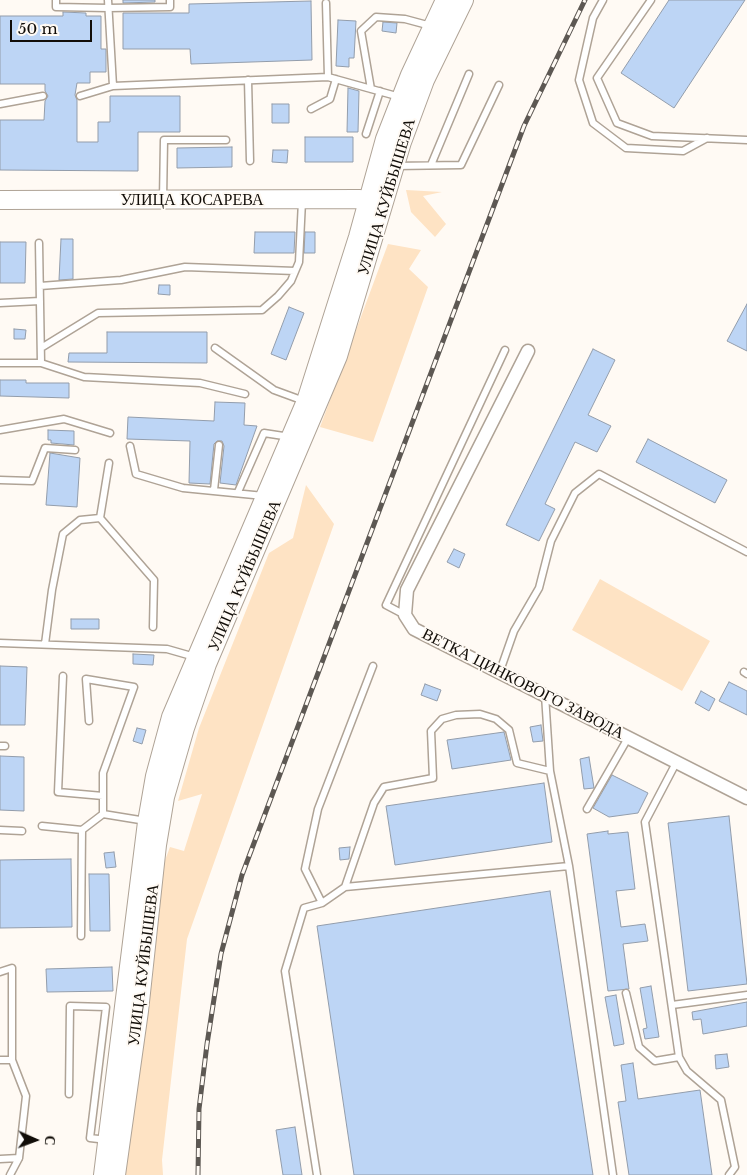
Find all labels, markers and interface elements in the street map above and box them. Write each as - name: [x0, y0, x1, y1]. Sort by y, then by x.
- scale bar: [12, 10, 95, 42]
- text: 50 m: [18, 19, 58, 38]
- street label: УЛИЦА КУЙБЫШЕВА: [354, 116, 420, 278]
- street label: УЛИЦА КОСАРЕВА: [121, 190, 263, 210]
- street label: УЛИЦА КУЙБЫШЕВА: [204, 497, 286, 655]
- street label: ВЕТКА ЦИНКОВОГО ЗАВОДА: [419, 625, 627, 743]
- street label: УЛИЦА КУЙБЫШЕВА: [125, 883, 163, 1047]
- north arrow: [10, 1115, 60, 1165]
- text: С: [41, 1135, 59, 1146]

